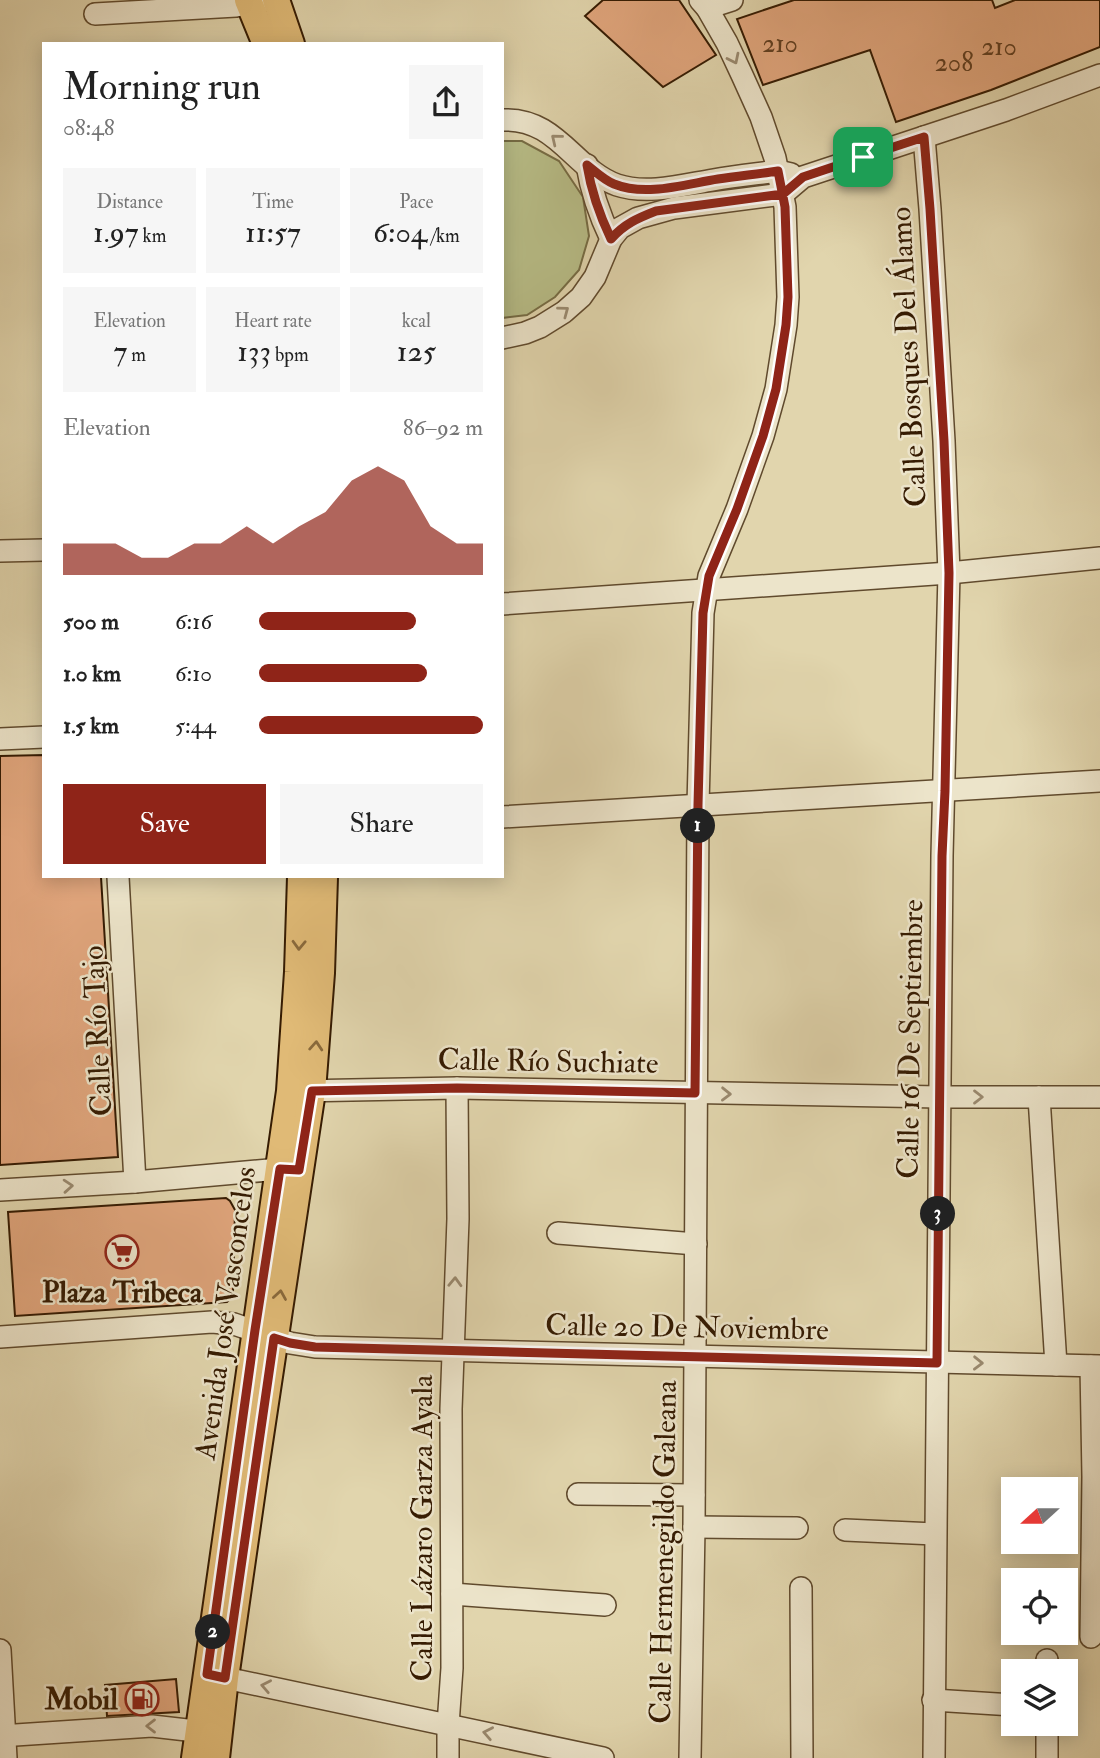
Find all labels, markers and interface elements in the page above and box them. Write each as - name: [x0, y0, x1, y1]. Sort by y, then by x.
- house number: 210: [762, 28, 798, 60]
- house number: 210: [981, 31, 1017, 63]
- house number: 208: [935, 47, 973, 79]
- one-way arrow: [726, 52, 740, 64]
- text: Morning run: [63, 63, 261, 111]
- button: share: [409, 65, 483, 139]
- text: 08:48: [63, 113, 114, 142]
- pin: [833, 127, 893, 187]
- one-way arrow: [552, 135, 564, 148]
- icon: arrive: [844, 138, 882, 176]
- text: Distance: [96, 190, 163, 214]
- text: Time: [252, 190, 294, 214]
- text: Pace: [399, 190, 433, 214]
- street label: Calle Bosques Del Álamo: [882, 206, 935, 508]
- text: 1.97: [93, 214, 139, 251]
- text: 11:57: [245, 214, 301, 251]
- text: 6:04: [373, 214, 427, 251]
- text: km: [139, 224, 166, 248]
- text: /km: [427, 224, 460, 248]
- one-way arrow: [556, 307, 568, 319]
- text: Elevation: [93, 309, 166, 333]
- text: Heart rate: [234, 309, 312, 333]
- text: kcal: [402, 309, 431, 333]
- text: 7: [113, 333, 127, 370]
- text: 133: [237, 333, 271, 370]
- text: 125: [397, 333, 436, 370]
- text: m: [127, 343, 146, 367]
- text: bpm: [271, 343, 309, 367]
- text: Elevation: [63, 413, 151, 442]
- text: 86–92 m: [403, 413, 483, 442]
- text: 500 m: [63, 607, 119, 636]
- text: 6:16: [175, 607, 212, 636]
- text: 1.0 km: [63, 659, 121, 688]
- text: 6:10: [175, 659, 212, 688]
- text: 1.5 km: [63, 711, 119, 740]
- text: 5:44: [175, 711, 216, 740]
- button: Save: [63, 784, 266, 864]
- button: Share: [280, 784, 483, 864]
- pin: 1: [680, 808, 716, 844]
- text: 1: [694, 813, 701, 837]
- street label: Calle 16 De Septiembre: [890, 899, 931, 1179]
- one-way arrow: [291, 940, 307, 951]
- street label: Calle Río Tajo: [75, 945, 120, 1117]
- one-way arrow: [308, 1040, 323, 1051]
- street label: Calle Río Suchiate: [437, 1041, 659, 1082]
- one-way arrow: [721, 1086, 731, 1102]
- one-way arrow: [973, 1089, 983, 1105]
- street label: Avenida José Vasconcelos: [186, 1164, 264, 1463]
- one-way arrow: [63, 1179, 74, 1194]
- pin: 3: [920, 1196, 956, 1232]
- text: 3: [934, 1201, 941, 1225]
- supermarket icon: Plaza Tribeca: [103, 1233, 141, 1271]
- place label: Plaza Tribeca: [42, 1274, 204, 1311]
- one-way arrow: [448, 1277, 463, 1288]
- one-way arrow: [273, 1289, 288, 1301]
- street label: Calle 20 De Noviembre: [545, 1307, 829, 1348]
- one-way arrow: [973, 1356, 984, 1371]
- street label: Calle Lázaro Garza Ayala: [404, 1374, 441, 1681]
- street label: Calle Hermenegildo Galeana: [642, 1379, 685, 1724]
- north arrow: [1001, 1477, 1078, 1554]
- map controls: [1001, 1477, 1078, 1736]
- button: locate: [1001, 1568, 1078, 1645]
- pin: 2: [196, 1614, 230, 1650]
- text: 2: [208, 1619, 217, 1643]
- button: layers: [1001, 1659, 1078, 1736]
- one-way arrow: [260, 1679, 272, 1694]
- fuel station icon: Mobil: [123, 1680, 161, 1718]
- place label: Mobil: [44, 1681, 118, 1718]
- one-way arrow: [145, 1718, 156, 1734]
- one-way arrow: [482, 1727, 494, 1742]

